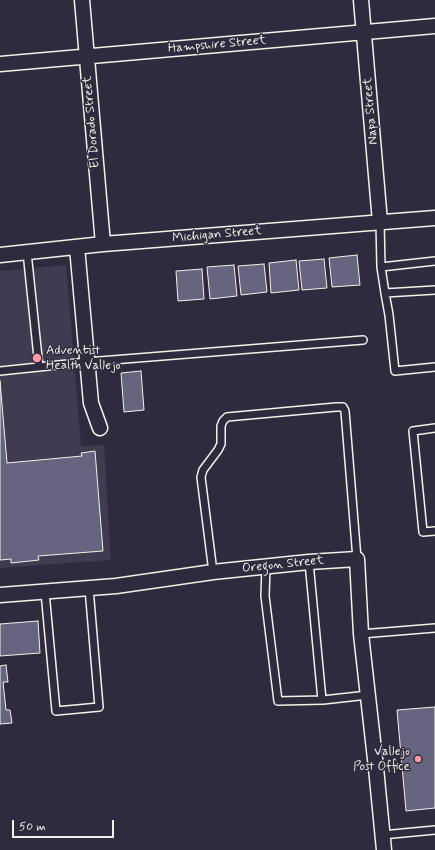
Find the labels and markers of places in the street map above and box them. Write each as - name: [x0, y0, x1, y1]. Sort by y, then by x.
- place label: Adventist Health Vallejo: [46, 343, 121, 374]
- marker: Adventist Health Vallejo: [31, 352, 43, 364]
- place label: Vallejo Post Office: [353, 744, 410, 775]
- marker: Vallejo Post Office: [413, 754, 423, 764]

